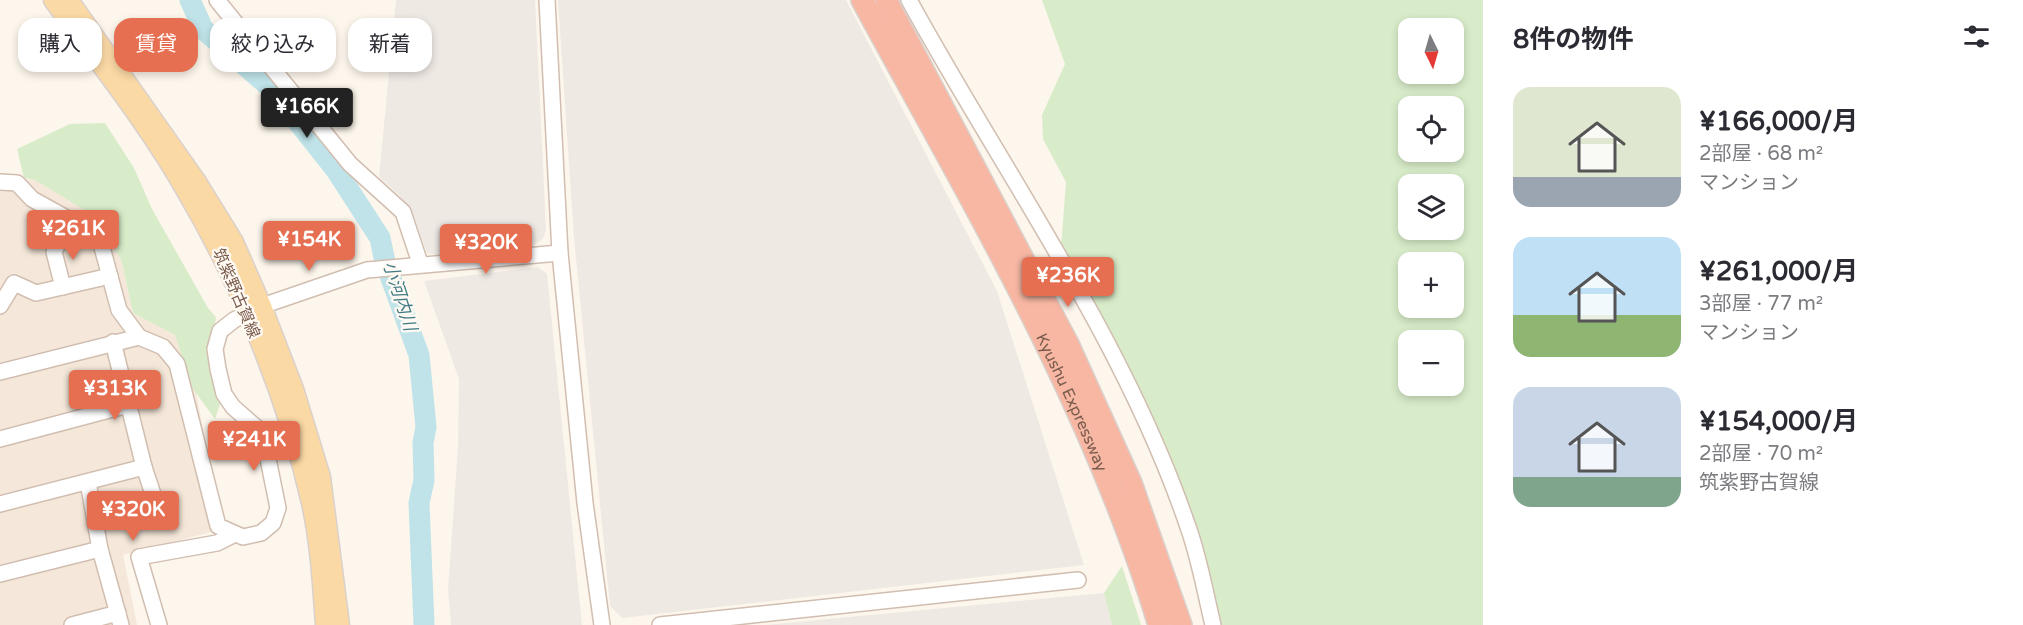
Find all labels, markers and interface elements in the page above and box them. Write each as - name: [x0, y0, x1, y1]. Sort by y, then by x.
- chip: 購入: [18, 18, 102, 72]
- chip: 賃貸: [114, 18, 198, 72]
- chip: 絞り込み: [210, 18, 336, 72]
- chip: 新着: [348, 18, 432, 72]
- north arrow: [1398, 18, 1464, 84]
- map controls: [1398, 18, 1464, 396]
- icon: filters: [1960, 20, 1993, 53]
- text: 8件の物件: [1513, 24, 1633, 55]
- pin: ¥166K: [265, 88, 349, 139]
- text: ¥166K: [275, 95, 339, 119]
- button: locate: [1398, 96, 1464, 162]
- text: ¥166,000/月: [1699, 106, 1858, 137]
- icon: home: [1561, 111, 1633, 183]
- text: 2部屋 · 68 m²: [1699, 142, 1823, 166]
- text: マンション: [1699, 171, 1799, 195]
- button: layers: [1398, 174, 1464, 240]
- pin: ¥261K: [31, 210, 115, 261]
- text: ¥261K: [41, 217, 105, 241]
- pin: ¥154K: [267, 221, 351, 272]
- pin: ¥320K: [444, 224, 528, 275]
- text: ¥154K: [277, 228, 341, 252]
- text: ¥320K: [454, 231, 518, 255]
- street label: 筑紫野古賀線: [208, 245, 264, 341]
- button: +: [1398, 252, 1464, 318]
- text: ¥261,000/月: [1699, 256, 1858, 287]
- pin: ¥236K: [1026, 257, 1110, 308]
- water label: 小河内川: [378, 258, 422, 336]
- icon: home: [1561, 261, 1633, 333]
- text: ¥236K: [1036, 264, 1100, 288]
- text: 3部屋 · 77 m²: [1699, 292, 1823, 316]
- text: マンション: [1699, 321, 1799, 345]
- street label: Kyushu Expressway: [1031, 330, 1112, 475]
- button: −: [1398, 330, 1464, 396]
- pin: ¥313K: [73, 370, 157, 421]
- text: ¥313K: [83, 377, 147, 401]
- text: ¥154,000/月: [1699, 406, 1858, 437]
- icon: home: [1561, 411, 1633, 483]
- pin: ¥241K: [212, 421, 296, 472]
- text: ¥241K: [222, 428, 286, 452]
- text: 2部屋 · 70 m²: [1699, 442, 1823, 466]
- text: 筑紫野古賀線: [1699, 471, 1819, 495]
- pin: ¥320K: [91, 491, 175, 542]
- text: ¥320K: [101, 498, 165, 522]

